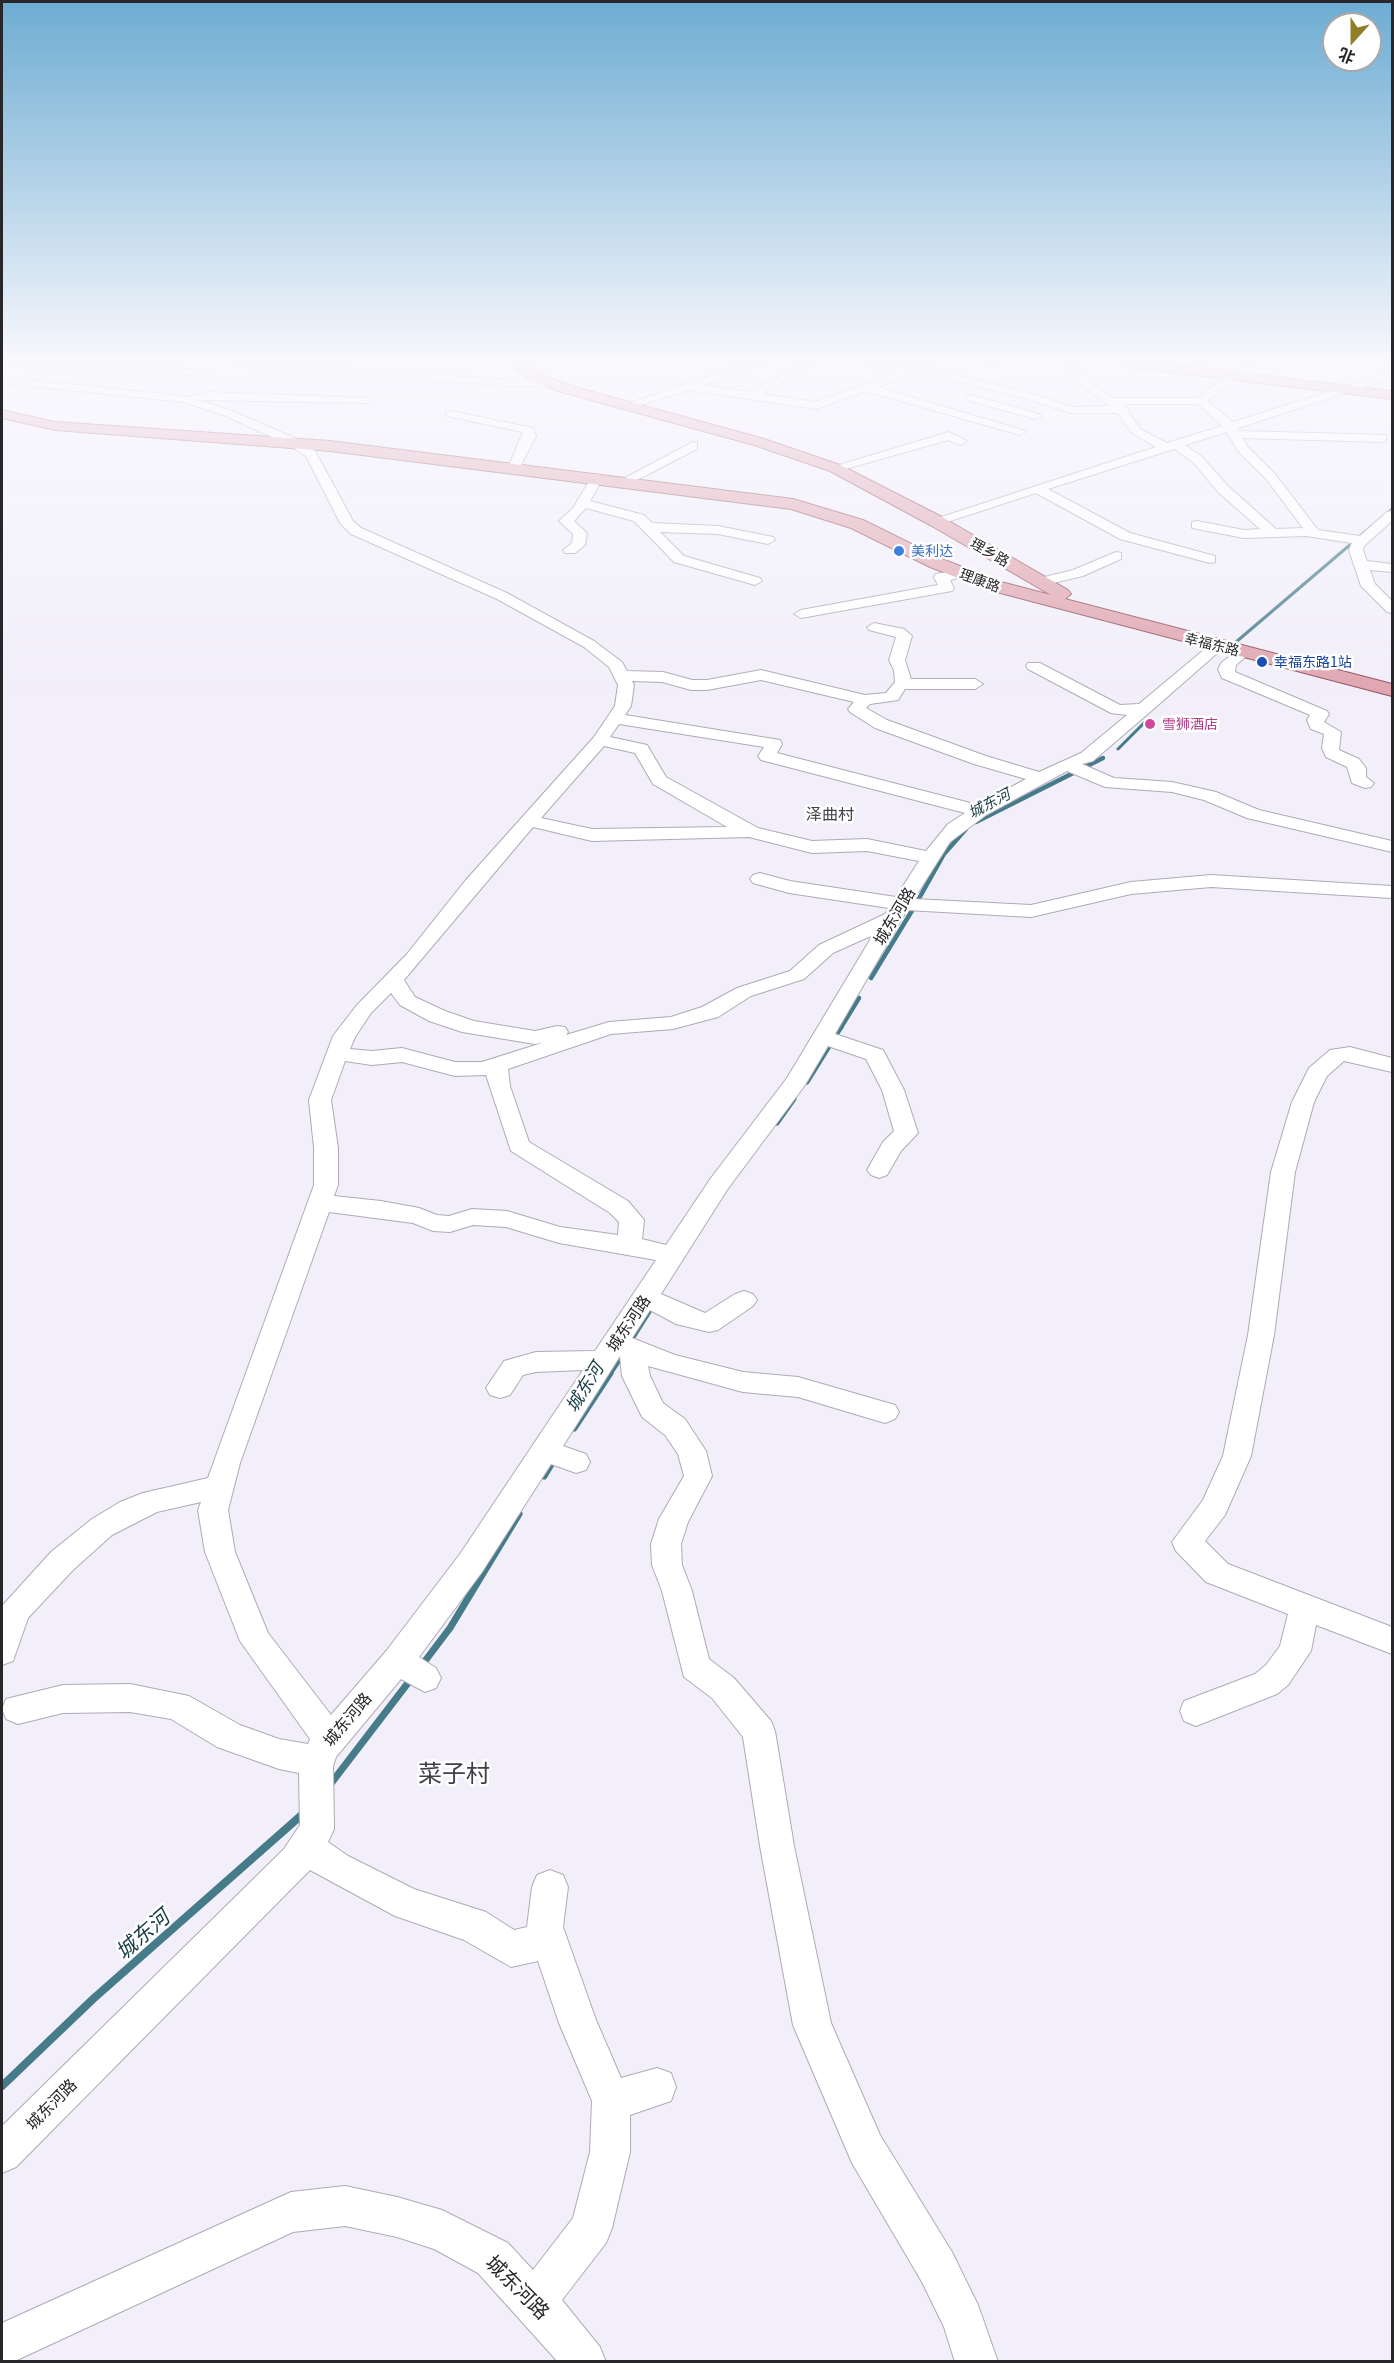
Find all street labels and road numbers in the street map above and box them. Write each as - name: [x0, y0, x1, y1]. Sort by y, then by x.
- street label: 理乡路: [968, 534, 1012, 570]
- street label: 理康路: [957, 565, 1003, 595]
- street label: 幸福东路: [1183, 629, 1241, 659]
- street label: 城东河路: [869, 884, 919, 948]
- street label: 城东河路: [602, 1291, 654, 1355]
- street label: 城东河路: [319, 1688, 375, 1750]
- street label: 城东河路: [22, 2075, 80, 2133]
- street label: 城东河路: [481, 2250, 555, 2324]

